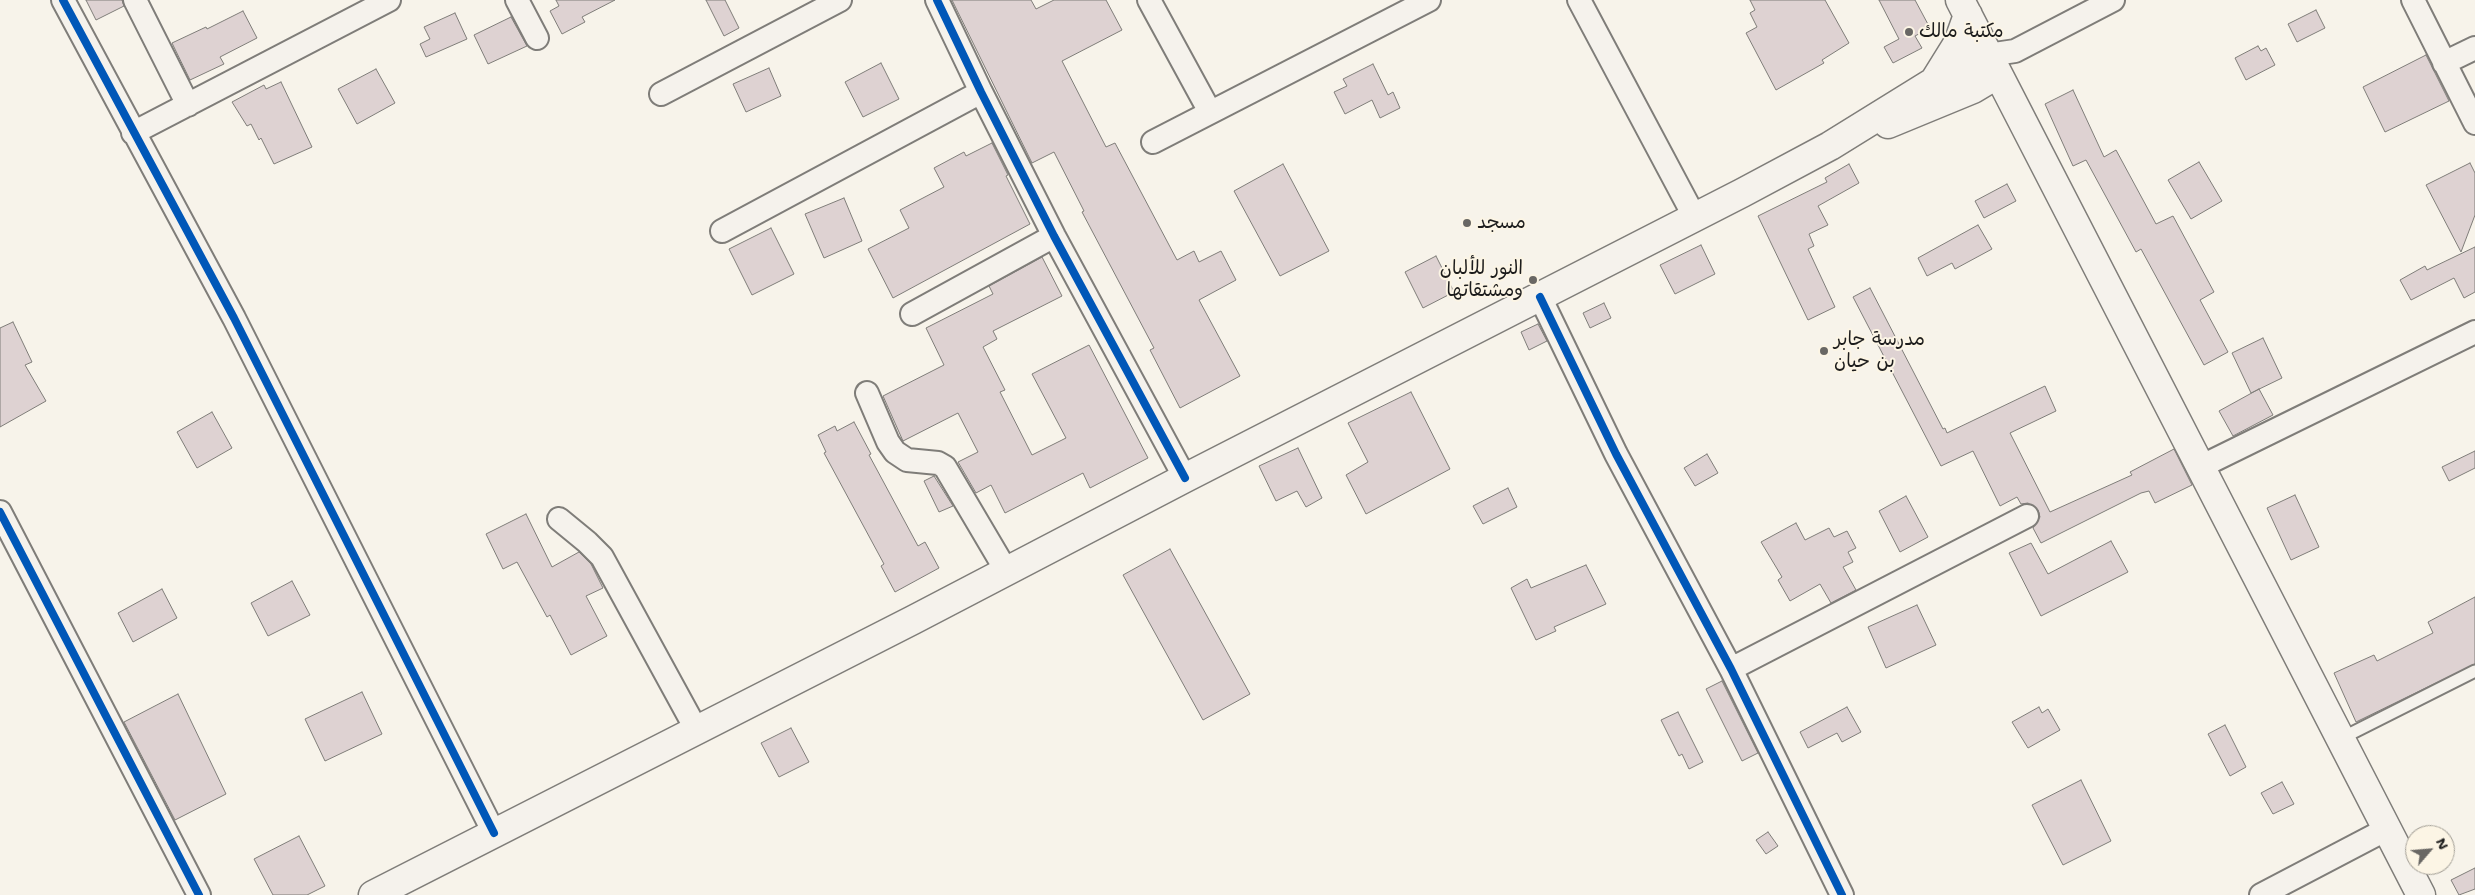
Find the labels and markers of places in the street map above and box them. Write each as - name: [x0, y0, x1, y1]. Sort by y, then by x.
- place label: مكتبة مالك: [1919, 21, 2004, 43]
- marker: مكتبة مالك: [1903, 26, 1915, 38]
- place label: مسجد: [1477, 212, 1526, 234]
- marker: مسجد: [1461, 217, 1473, 229]
- place label: النور للألبان ومشتقاتها: [1440, 258, 1523, 302]
- marker: النور للألبان ومشتقاتها: [1527, 274, 1539, 286]
- place label: مدرسة جابر بن حيان: [1834, 329, 1925, 373]
- marker: مدرسة جابر بن حيان: [1818, 345, 1830, 357]

